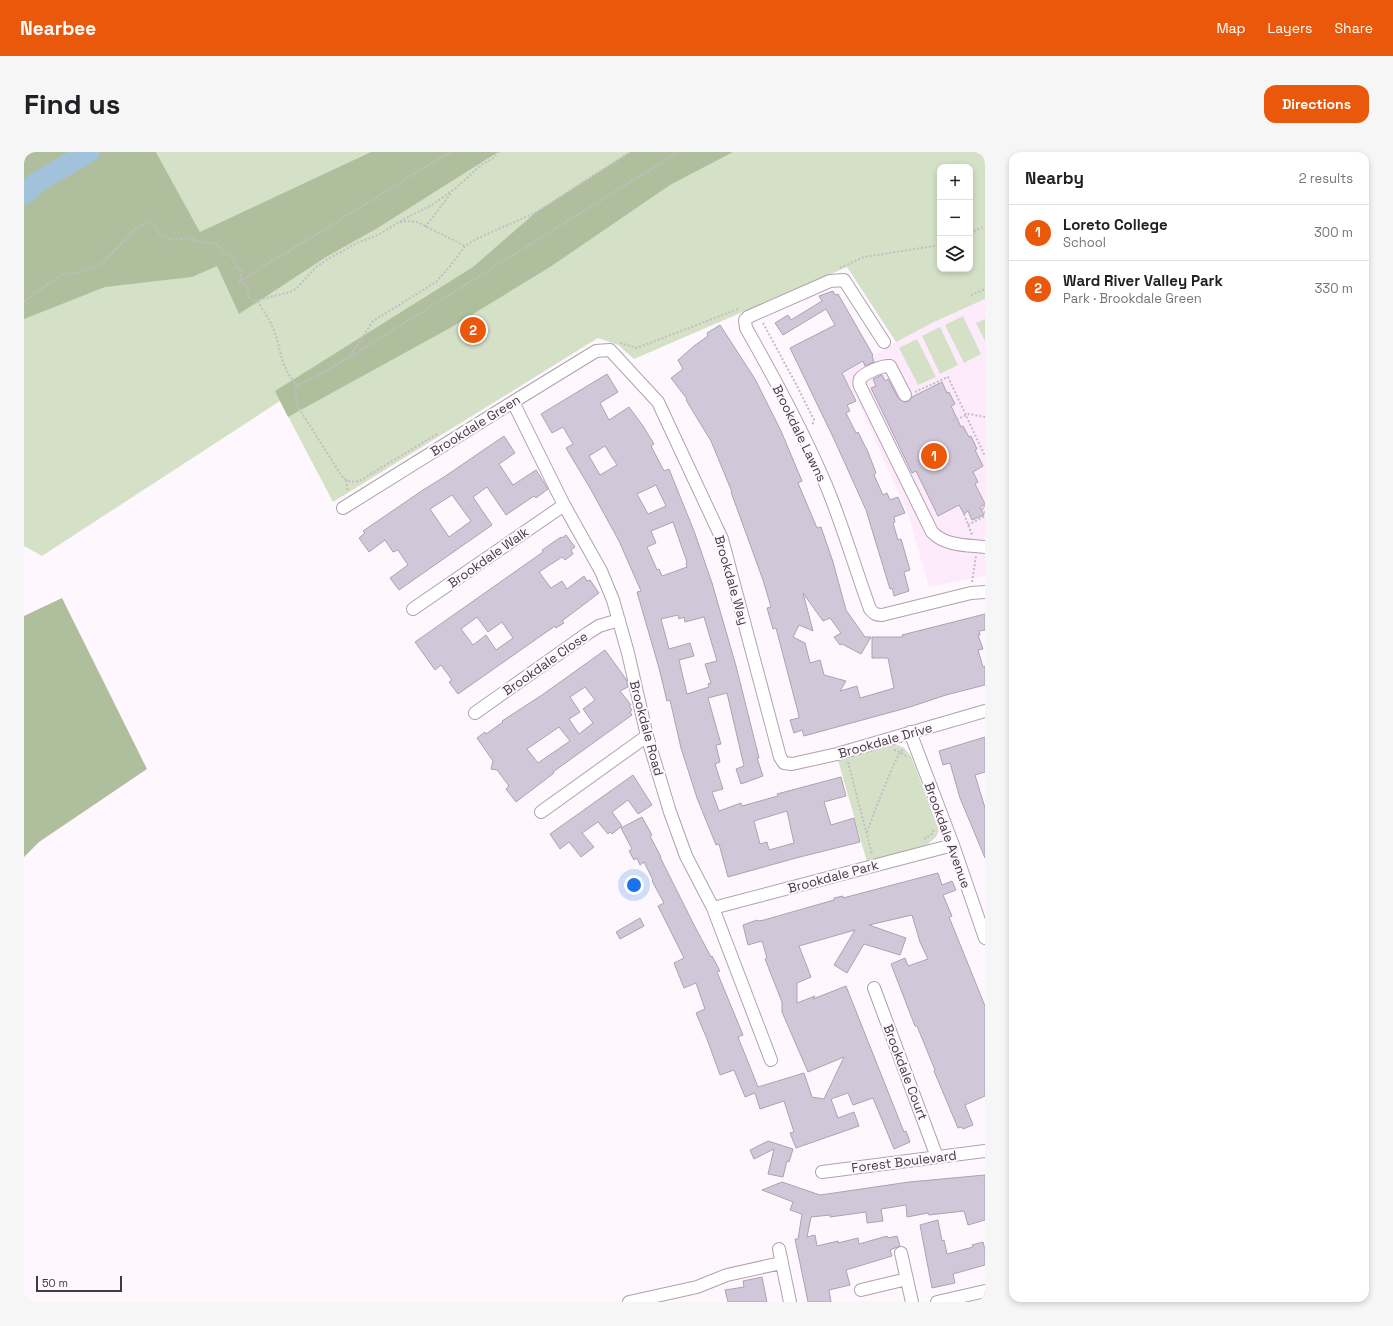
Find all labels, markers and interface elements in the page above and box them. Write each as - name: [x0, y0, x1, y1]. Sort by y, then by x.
- text: Nearbee: [20, 16, 96, 41]
- text: Map: [1216, 19, 1246, 37]
- text: Layers: [1268, 19, 1312, 37]
- text: Share: [1334, 19, 1373, 37]
- button: Directions: [1264, 85, 1369, 123]
- text: Find us: [24, 86, 121, 122]
- map controls: [937, 164, 973, 272]
- button: +: [937, 164, 973, 200]
- text: Nearby: [1025, 167, 1084, 189]
- text: 2 results: [1299, 170, 1353, 187]
- button: −: [937, 200, 973, 236]
- text: Loreto College: [1063, 215, 1168, 234]
- text: 1: [1035, 224, 1041, 241]
- text: 300 m: [1314, 224, 1353, 241]
- text: School: [1063, 234, 1106, 251]
- button: layers: [937, 236, 973, 272]
- text: Ward River Valley Park: [1063, 271, 1223, 290]
- text: 2: [1034, 280, 1042, 297]
- text: 330 m: [1314, 280, 1353, 297]
- text: Park · Brookdale Green: [1063, 290, 1202, 307]
- pin: 2: [460, 315, 486, 345]
- street label: Brookdale Lawns: [769, 382, 830, 485]
- street label: Brookdale Green: [427, 391, 523, 460]
- pin: 1: [921, 441, 947, 471]
- street label: Brookdale Walk: [445, 523, 532, 592]
- street label: Brookdale Way: [711, 533, 752, 627]
- street label: Brookdale Close: [499, 628, 591, 699]
- street label: Brookdale Road: [626, 679, 667, 778]
- street label: Brookdale Drive: [836, 719, 934, 762]
- street label: Brookdale Avenue: [920, 780, 975, 891]
- street label: Brookdale Park: [786, 856, 880, 897]
- your location: [624, 875, 644, 895]
- street label: Brookdale Court: [879, 1022, 932, 1123]
- street label: Forest Boulevard: [850, 1147, 958, 1176]
- scale bar: [36, 1274, 122, 1293]
- text: 50 m: [42, 1276, 68, 1290]

